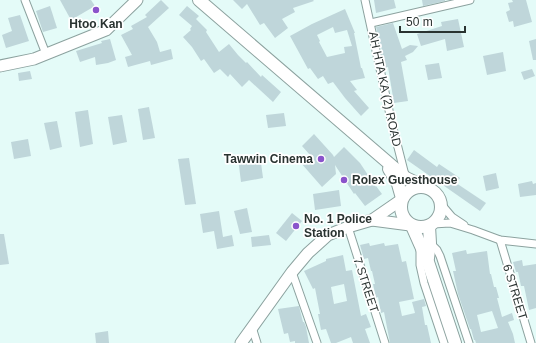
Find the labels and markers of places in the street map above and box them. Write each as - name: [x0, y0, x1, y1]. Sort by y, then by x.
- marker: Htoo Kan: [91, 5, 101, 15]
- place label: Htoo Kan: [69, 17, 123, 31]
- place label: Tawwin Cinema: [224, 152, 313, 166]
- marker: Tawwin Cinema: [316, 154, 326, 164]
- place label: Rolex Guesthouse: [352, 173, 458, 187]
- marker: Rolex Guesthouse: [339, 175, 349, 185]
- place label: No. 1 Police Station: [304, 212, 372, 240]
- marker: No. 1 Police Station: [291, 221, 301, 231]

